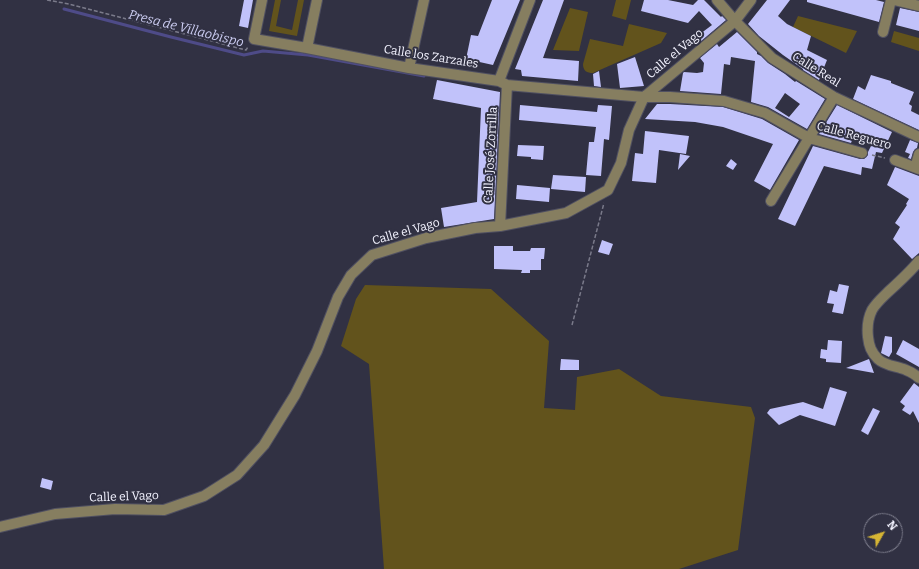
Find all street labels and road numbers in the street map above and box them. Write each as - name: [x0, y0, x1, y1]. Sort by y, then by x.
- street label: Calle el Vago: [644, 26, 706, 82]
- street label: Calle los Zarzales: [383, 42, 479, 72]
- street label: Calle Real: [789, 50, 843, 90]
- street label: Calle José Zorrilla: [481, 106, 501, 204]
- street label: Calle Reguero: [815, 119, 893, 153]
- street label: Calle el Vago: [371, 215, 441, 249]
- street label: Calle el Vago: [89, 489, 159, 505]

